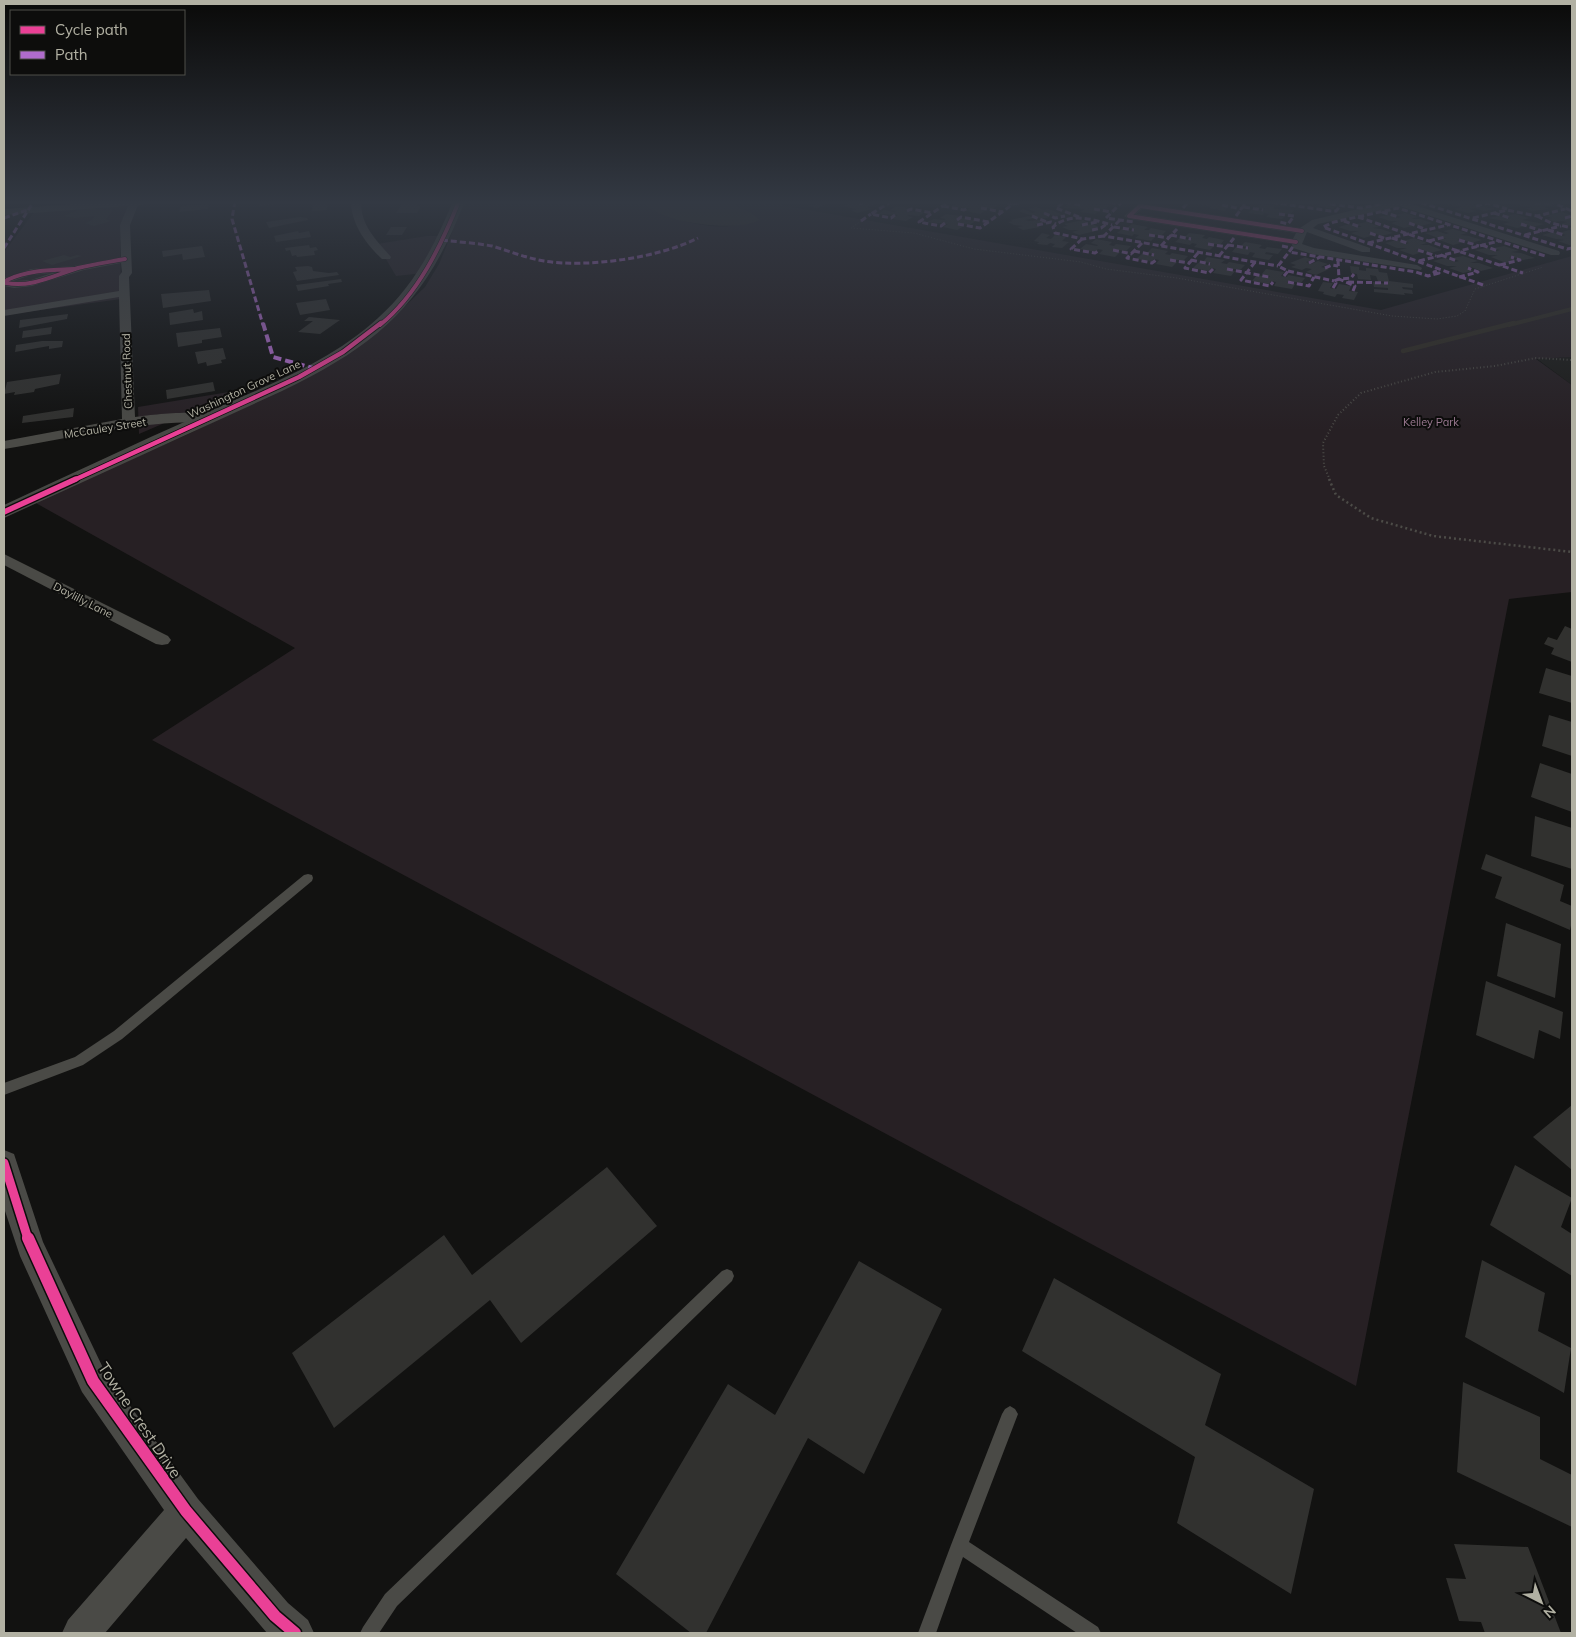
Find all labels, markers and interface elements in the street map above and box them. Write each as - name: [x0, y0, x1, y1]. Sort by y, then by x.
- legend: [10, 10, 185, 75]
- text: Cycle path: [55, 20, 128, 39]
- text: Path: [55, 45, 87, 64]
- street label: Chestnut Road: [119, 333, 135, 409]
- street label: Washington Grove Lane: [185, 357, 303, 421]
- street label: McCauley Street: [63, 415, 147, 441]
- park label: Kelley Park: [1403, 415, 1459, 429]
- street label: Daylilly Lane: [51, 579, 115, 621]
- street label: Towne Crest Drive: [94, 1358, 186, 1482]
- north arrow: [1516, 1577, 1566, 1627]
- text: N: [1540, 1601, 1560, 1622]

